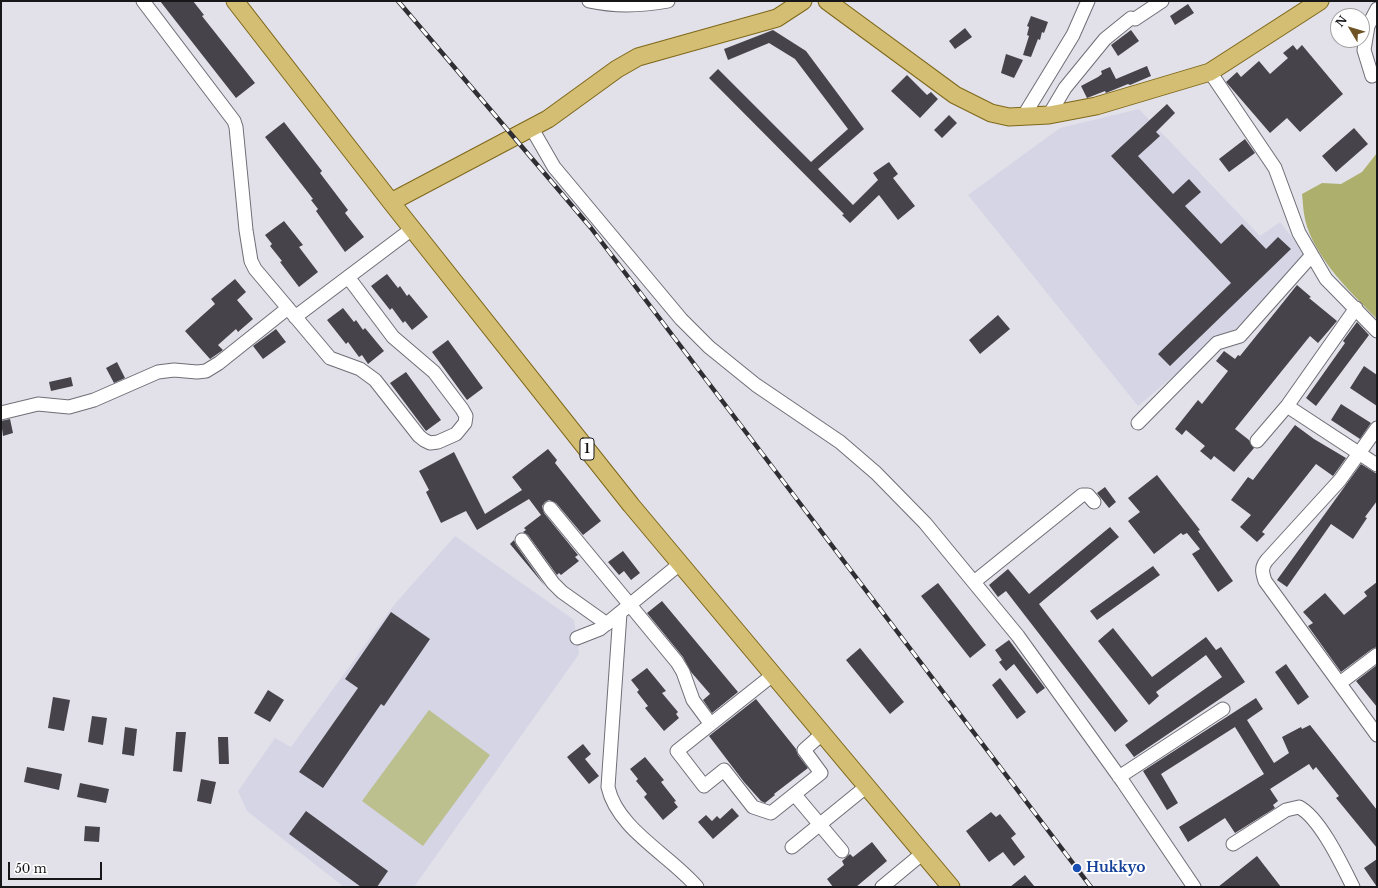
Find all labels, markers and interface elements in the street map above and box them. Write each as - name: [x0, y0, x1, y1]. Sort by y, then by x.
- north arrow: [1330, 8, 1370, 48]
- text: N: [1333, 13, 1350, 30]
- road number: 1: [580, 438, 594, 460]
- scale bar: [10, 854, 104, 880]
- place label: Hukkyo: [1086, 860, 1145, 876]
- text: 50 m: [15, 861, 47, 876]
- marker: Hukkyo: [1071, 862, 1083, 874]

